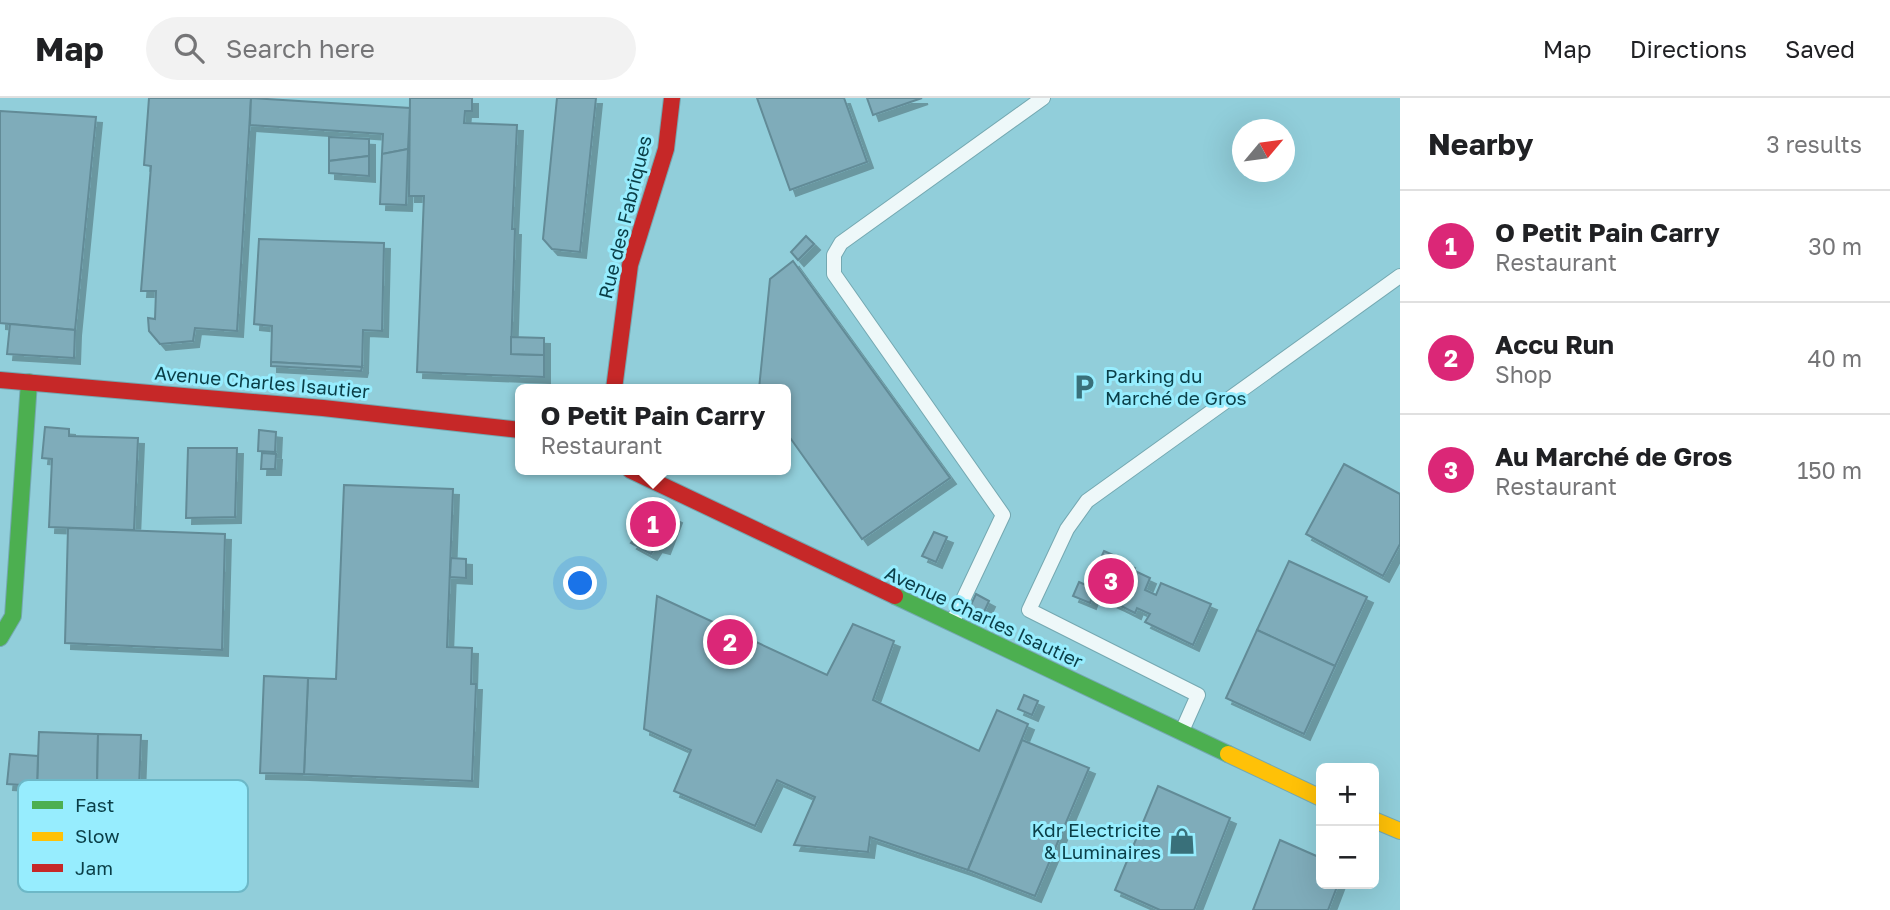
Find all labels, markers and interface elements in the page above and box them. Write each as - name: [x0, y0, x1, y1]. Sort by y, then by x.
- search box: [146, 17, 636, 80]
- text: Map: [35, 29, 104, 68]
- icon: search: [170, 29, 208, 67]
- text: Search here: [226, 33, 375, 64]
- text: Map: [1543, 34, 1592, 63]
- text: Directions: [1630, 34, 1747, 63]
- text: Saved: [1785, 34, 1855, 63]
- north arrow: [1232, 119, 1295, 182]
- text: Nearby: [1428, 126, 1533, 162]
- text: 3 results: [1766, 130, 1862, 158]
- street label: Rue des Fabriques: [593, 133, 656, 301]
- text: O Petit Pain Carry: [1495, 217, 1720, 248]
- text: 1: [1445, 232, 1457, 260]
- text: 30 m: [1808, 232, 1862, 260]
- text: Restaurant: [1495, 248, 1617, 276]
- text: Accu Run: [1495, 329, 1614, 360]
- text: 2: [1444, 344, 1458, 372]
- text: 40 m: [1808, 344, 1862, 372]
- text: Shop: [1495, 360, 1552, 388]
- street label: Avenue Charles Isautier: [154, 361, 371, 402]
- place label: Parking du Marché de Gros: [1105, 364, 1247, 409]
- parking icon: Parking du Marché de Gros: [1069, 372, 1099, 402]
- popup: [515, 384, 791, 475]
- text: O Petit Pain Carry: [541, 400, 765, 431]
- text: Restaurant: [541, 431, 662, 459]
- text: Au Marché de Gros: [1495, 441, 1732, 472]
- text: 3: [1444, 456, 1458, 484]
- text: 150 m: [1797, 456, 1862, 484]
- text: Restaurant: [1495, 472, 1617, 500]
- pin: 1: [630, 498, 676, 550]
- pin: 3: [1088, 555, 1134, 607]
- street label: Avenue Charles Isautier: [882, 561, 1087, 673]
- your location: [563, 566, 597, 600]
- pin: 2: [707, 616, 753, 668]
- map controls: [1316, 763, 1379, 889]
- button: +: [1316, 763, 1379, 826]
- legend: [18, 780, 248, 892]
- text: Fast: [75, 793, 114, 816]
- place label: Kdr Electricite & Luminaires: [1031, 818, 1161, 863]
- text: Slow: [75, 824, 120, 847]
- shop icon: Kdr Electricite & Luminaires: [1167, 826, 1197, 856]
- button: −: [1316, 826, 1379, 889]
- text: Jam: [75, 856, 113, 879]

